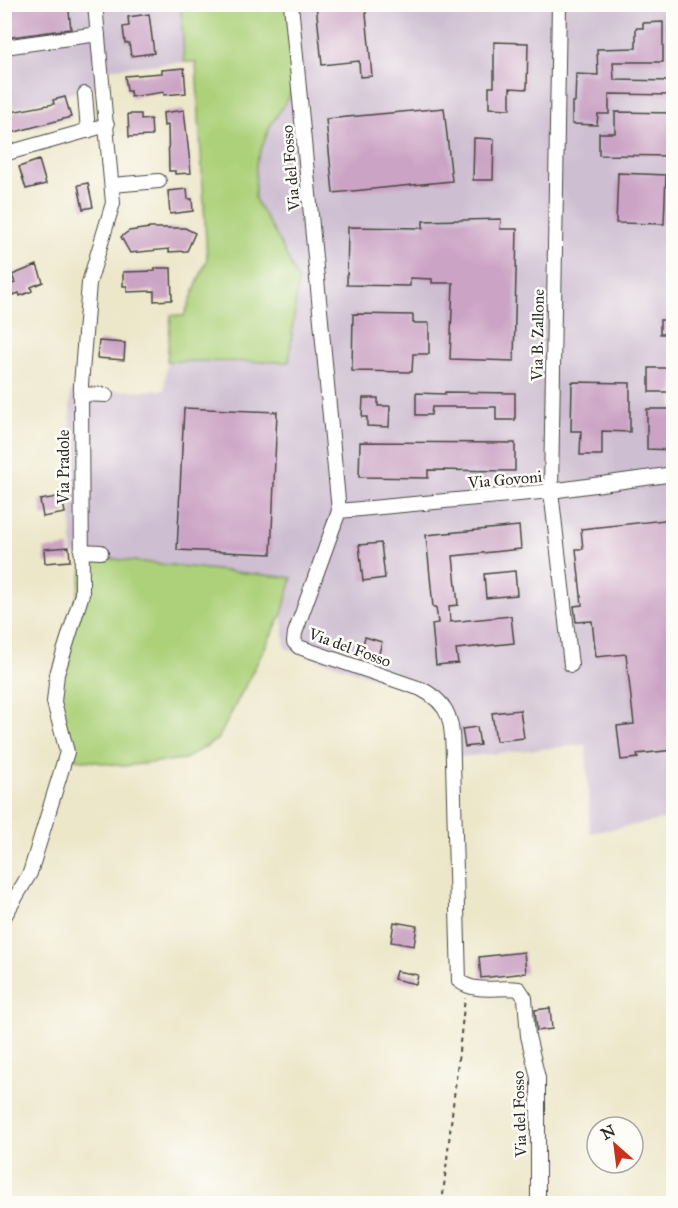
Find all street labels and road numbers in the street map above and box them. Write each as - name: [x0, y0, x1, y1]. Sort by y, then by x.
- street label: Via del Fosso: [277, 124, 304, 213]
- street label: Via B. Zallone: [527, 289, 548, 382]
- street label: Via Pradole: [54, 429, 73, 505]
- street label: Via Govoni: [466, 467, 543, 492]
- street label: Via del Fosso: [305, 623, 394, 671]
- street label: Via del Fosso: [508, 1071, 531, 1158]

